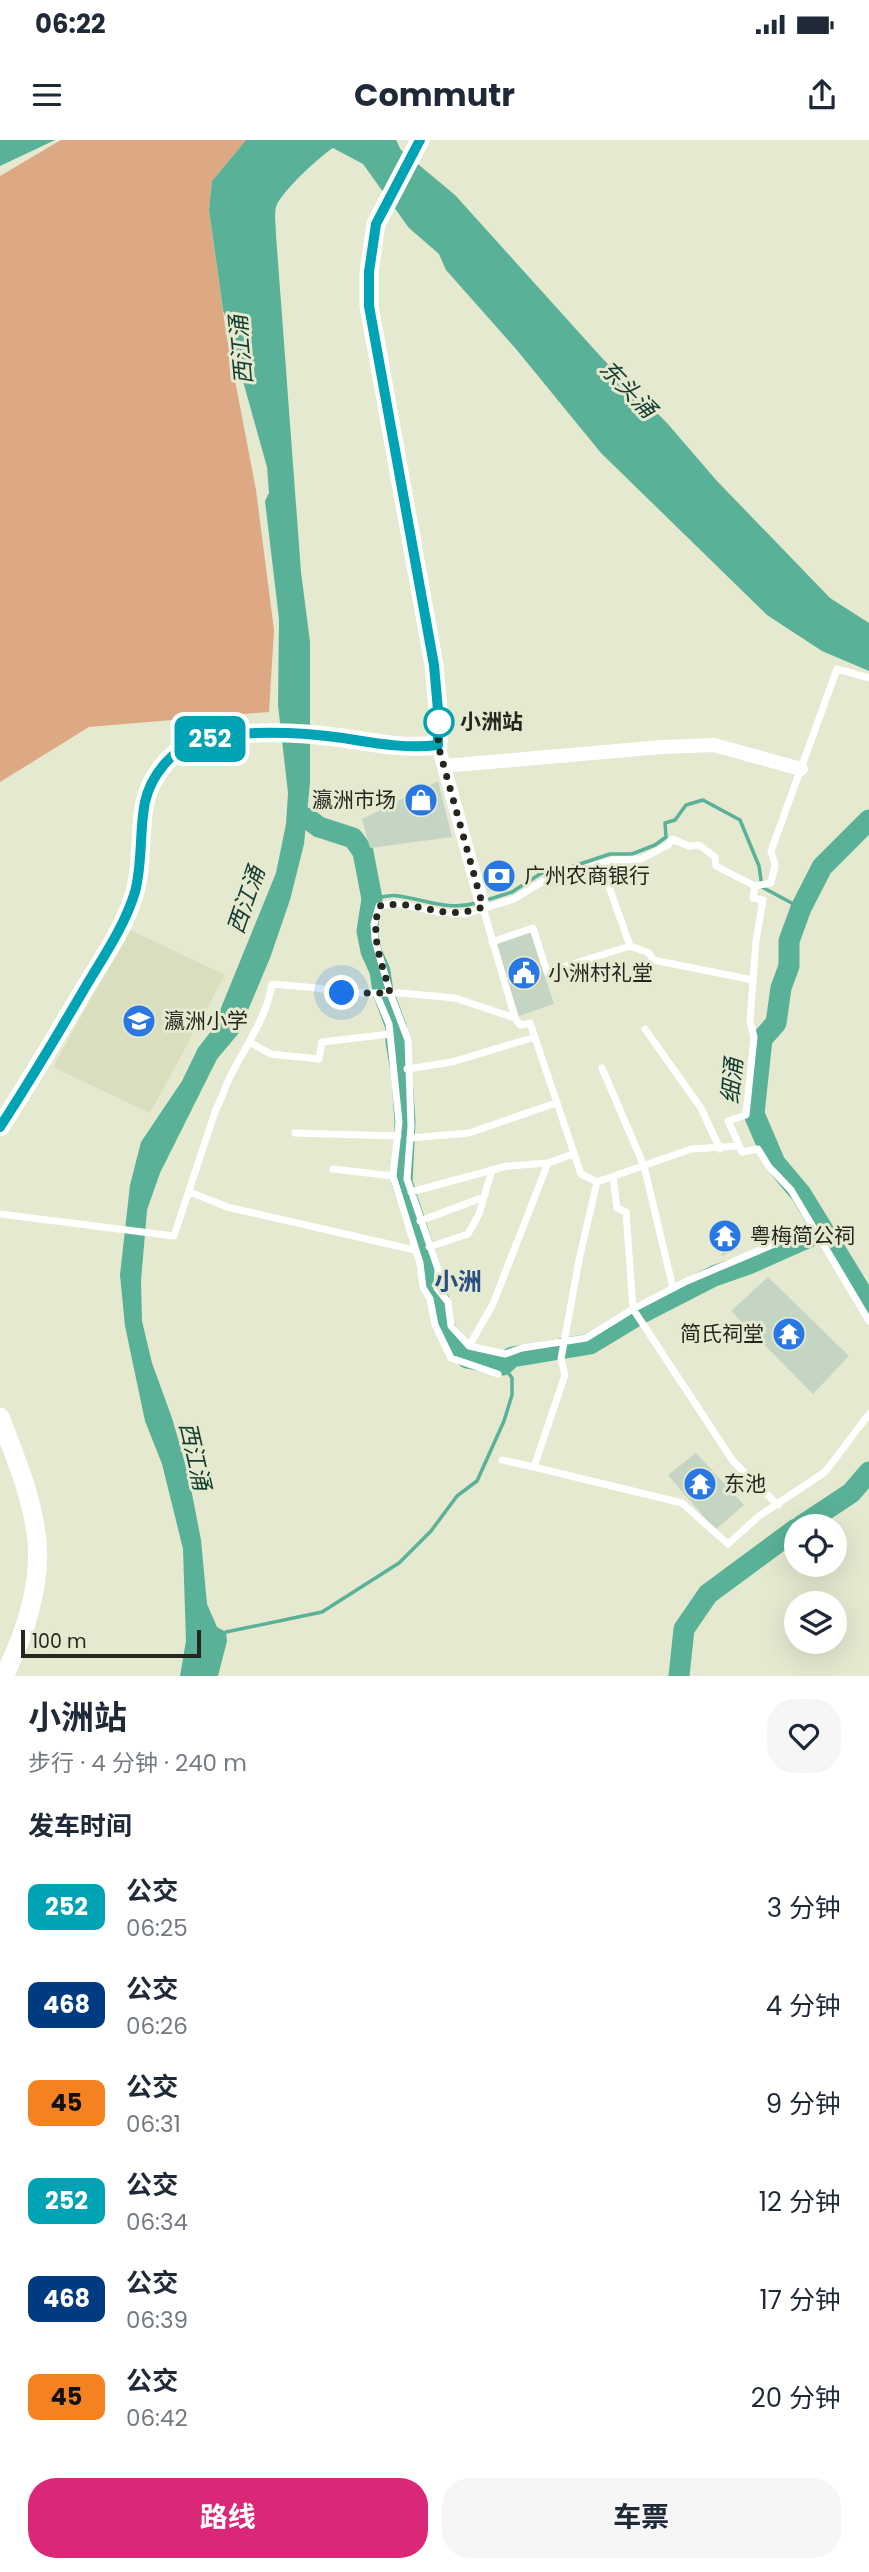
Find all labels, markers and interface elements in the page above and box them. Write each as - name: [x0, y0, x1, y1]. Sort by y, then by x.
- text: 06:22: [35, 6, 106, 42]
- text: Commutr: [354, 72, 515, 117]
- icon: menu: [28, 76, 66, 114]
- icon: share: [803, 76, 841, 114]
- water label: 西江涌: [222, 311, 260, 386]
- water label: 东头涌: [593, 353, 666, 427]
- marker: 小洲站: [424, 707, 454, 737]
- place label: 小洲站: [460, 707, 523, 736]
- line badge: 252: [170, 716, 250, 762]
- text: 252: [188, 722, 232, 755]
- shop icon: 瀛洲市场: [402, 781, 440, 819]
- place label: 瀛洲市场: [312, 785, 396, 814]
- bank icon: 广州农商银行: [480, 857, 518, 895]
- water label: 西江涌: [220, 859, 273, 938]
- place label: 广州农商银行: [524, 861, 650, 890]
- public building icon: 小洲村礼堂: [505, 954, 543, 992]
- place label: 小洲村礼堂: [548, 958, 653, 987]
- your location: [324, 975, 359, 1010]
- school or university icon: 瀛洲小学: [120, 1002, 158, 1040]
- place label: 瀛洲小学: [164, 1006, 248, 1035]
- water label: 细涌: [714, 1054, 750, 1105]
- temple icon: 粤梅简公祠: [706, 1217, 744, 1255]
- place label: 粤梅简公祠: [750, 1221, 855, 1250]
- district label: 小洲: [434, 1265, 482, 1298]
- temple icon: 简氏祠堂: [770, 1315, 808, 1353]
- place label: 简氏祠堂: [680, 1319, 764, 1348]
- water label: 西江涌: [172, 1419, 219, 1496]
- temple icon: 东池: [681, 1465, 719, 1503]
- place label: 东池: [724, 1469, 766, 1498]
- map controls: [784, 1514, 847, 1654]
- button: locate: [784, 1514, 847, 1577]
- button: layers: [784, 1591, 847, 1654]
- scale bar: [21, 1627, 201, 1659]
- text: 100 m: [32, 1628, 87, 1655]
- text: 小洲站: [28, 1694, 127, 1741]
- button: heart: [767, 1699, 841, 1773]
- text: 步行 · 4 分钟 · 240 m: [28, 1747, 247, 1779]
- text: 发车时间: [28, 1808, 132, 1844]
- text: 公交: [126, 1873, 178, 1909]
- text: 252: [45, 1890, 88, 1923]
- text: 3 分钟: [767, 1890, 841, 1926]
- text: 06:25: [126, 1912, 188, 1944]
- text: 公交: [126, 1971, 178, 2007]
- text: 468: [43, 1988, 90, 2021]
- text: 4 分钟: [766, 1988, 841, 2024]
- text: 06:26: [126, 2010, 188, 2042]
- text: 公交: [126, 2069, 178, 2105]
- text: 45: [51, 2086, 82, 2119]
- text: 9 分钟: [766, 2086, 841, 2122]
- text: 06:31: [126, 2108, 181, 2140]
- text: 公交: [126, 2167, 178, 2203]
- text: 252: [45, 2184, 88, 2217]
- text: 12 分钟: [759, 2184, 841, 2220]
- text: 06:34: [126, 2206, 188, 2238]
- text: 公交: [126, 2265, 178, 2301]
- text: 468: [43, 2282, 90, 2315]
- text: 17 分钟: [760, 2282, 841, 2318]
- text: 06:39: [126, 2304, 188, 2336]
- text: 公交: [126, 2363, 178, 2399]
- text: 45: [51, 2380, 82, 2413]
- text: 20 分钟: [751, 2380, 841, 2416]
- text: 06:42: [126, 2402, 188, 2434]
- button: 路线: [28, 2478, 428, 2558]
- button: 车票: [442, 2478, 841, 2558]

